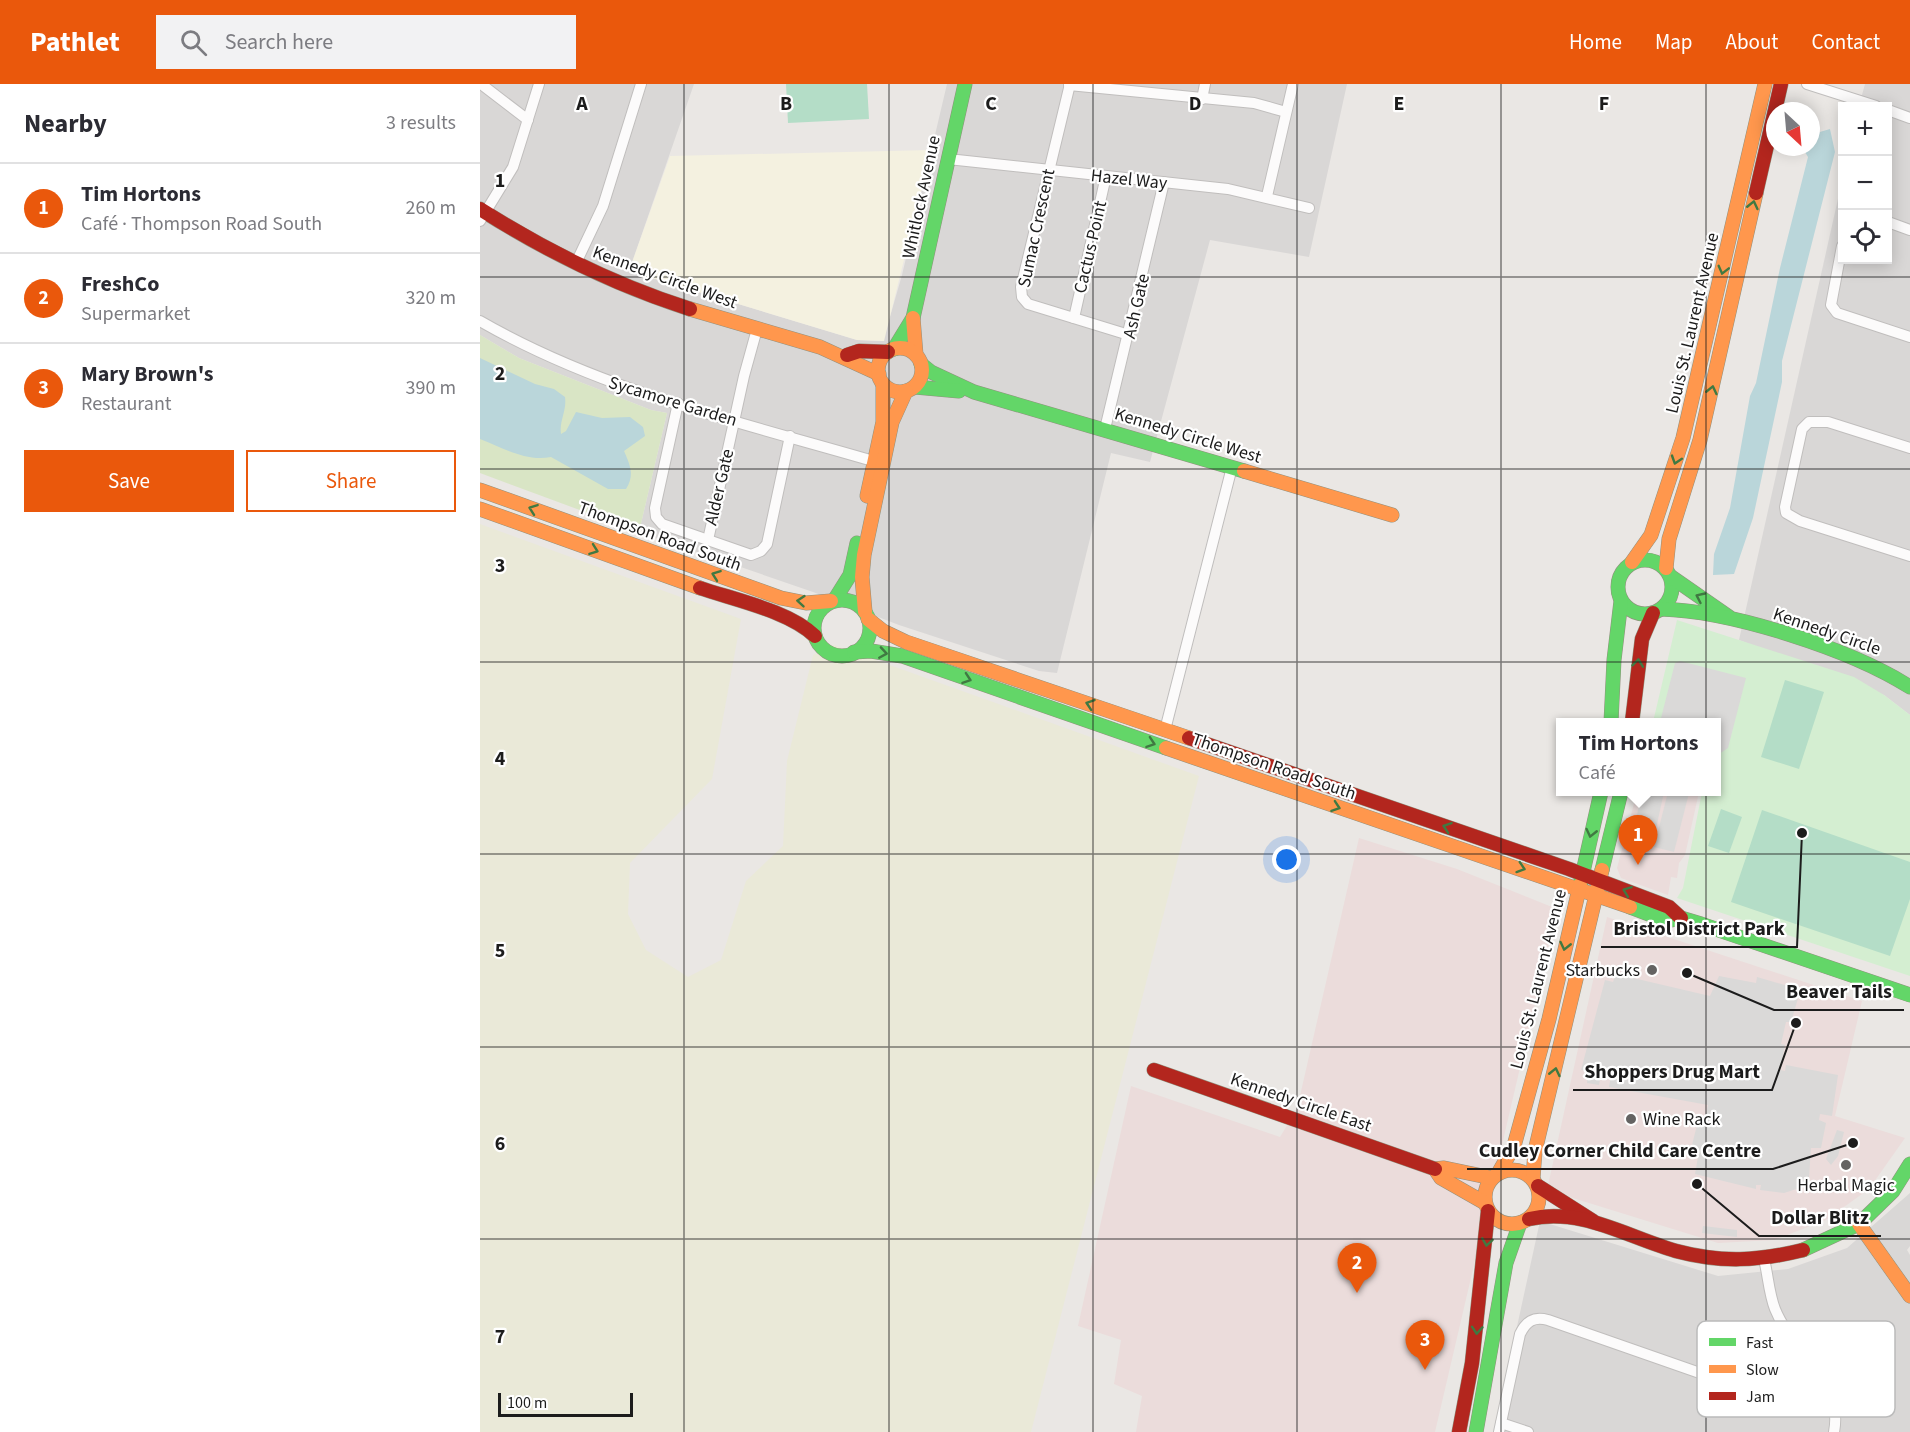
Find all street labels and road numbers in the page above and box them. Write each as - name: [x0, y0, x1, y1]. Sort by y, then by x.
- street label: Whitlock Avenue: [896, 133, 947, 261]
- street label: Hazel Way: [1089, 163, 1169, 196]
- street label: Sumac Crescent: [1012, 166, 1061, 290]
- street label: Cactus Point: [1068, 198, 1113, 296]
- street label: Louis St. Laurent Avenue: [1660, 230, 1725, 416]
- street label: Kennedy Circle West: [589, 240, 741, 315]
- street label: Ash Gate: [1117, 271, 1156, 341]
- street label: Sycamore Garden: [605, 370, 740, 433]
- street label: Kennedy Circle West: [1111, 401, 1264, 470]
- street label: Alder Gate: [699, 446, 740, 528]
- street label: Thompson Road South: [575, 495, 745, 578]
- street label: Kennedy Circle: [1770, 601, 1884, 662]
- street label: Thompson Road South: [1188, 727, 1359, 806]
- street label: Louis St. Laurent Avenue: [1504, 886, 1573, 1072]
- street label: Kennedy Circle East: [1227, 1067, 1375, 1138]

